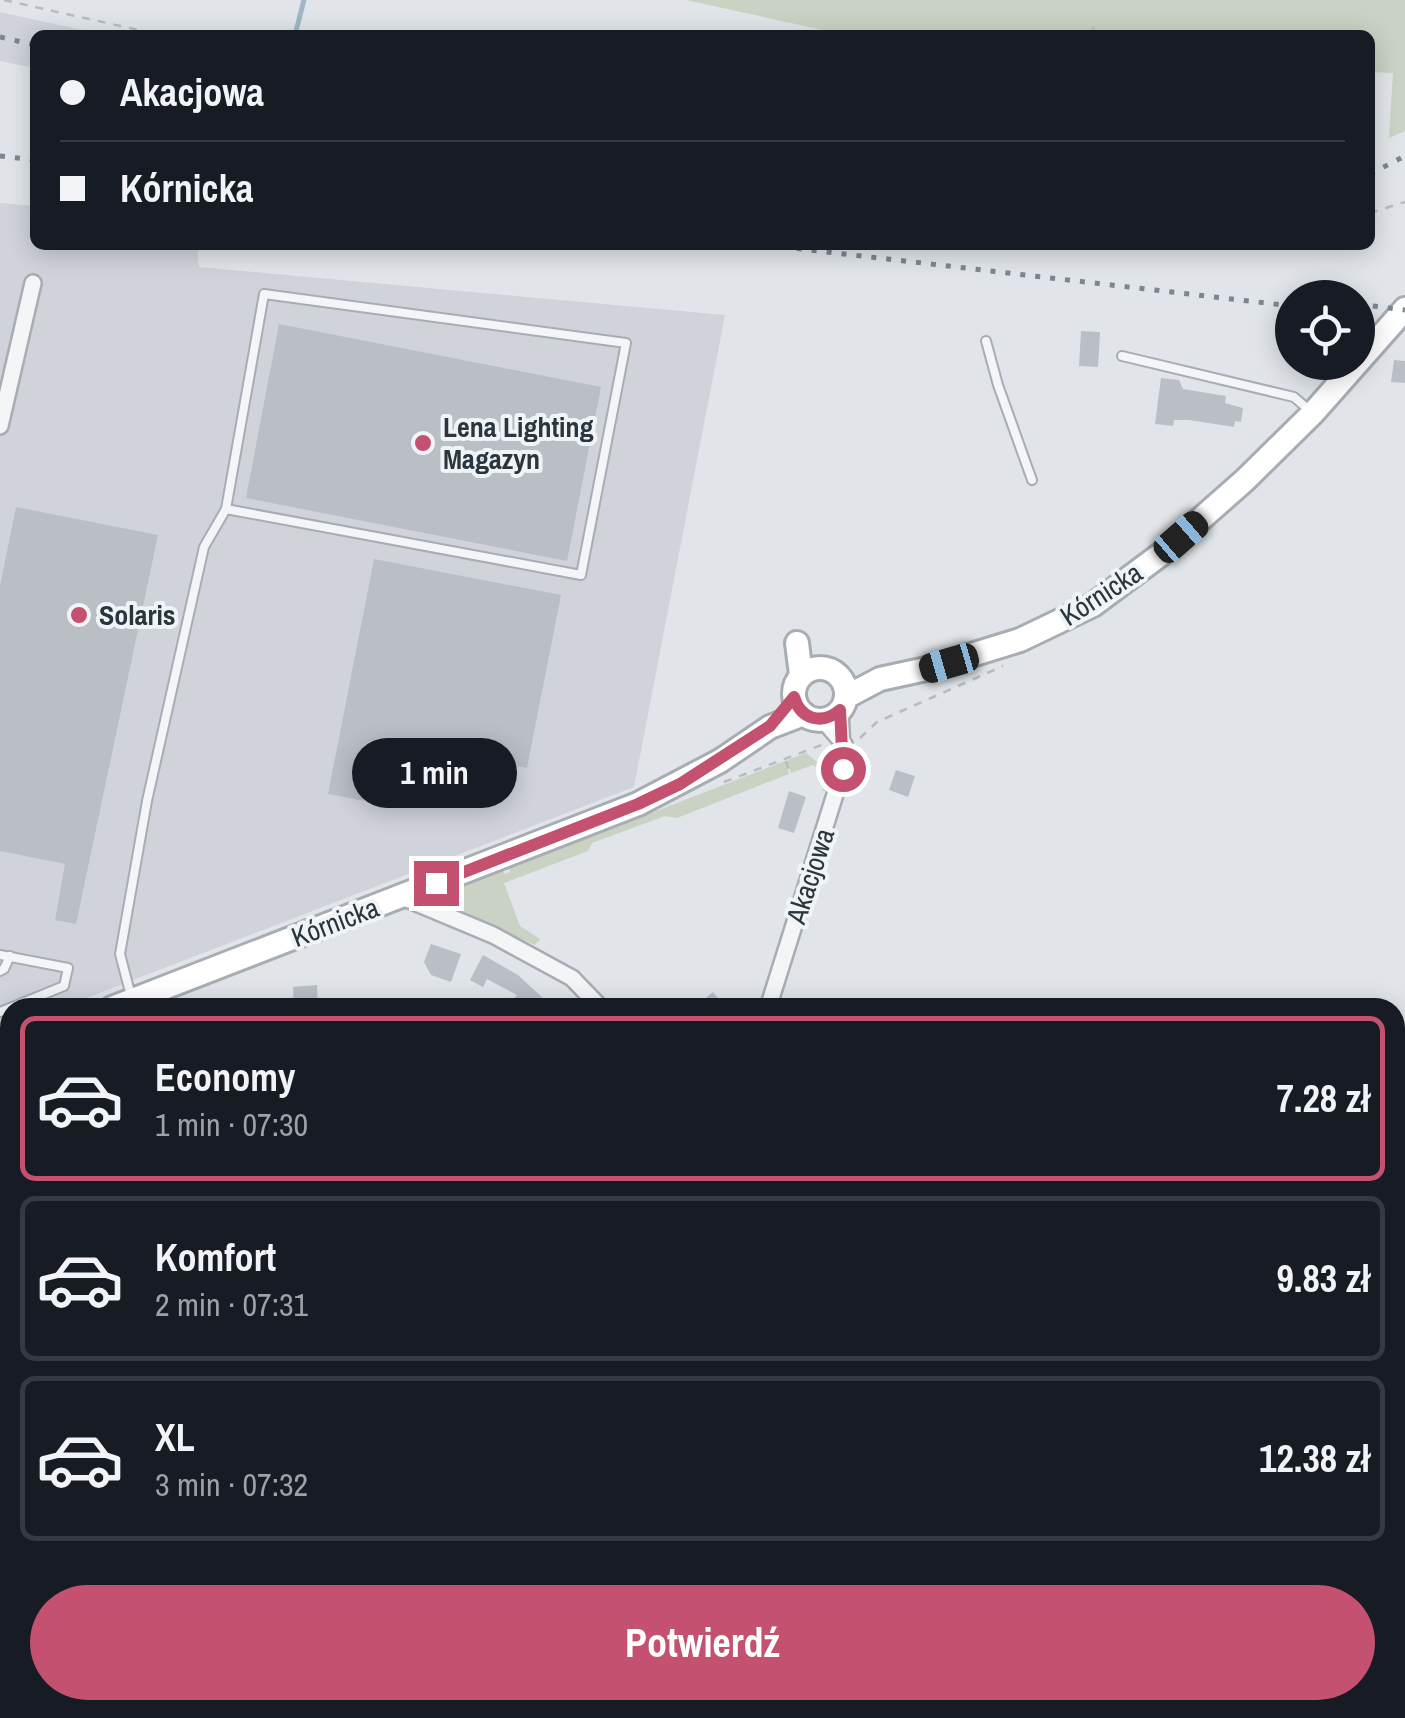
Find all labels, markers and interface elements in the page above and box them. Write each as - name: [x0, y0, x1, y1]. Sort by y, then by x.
- text: Akacjowa: [120, 67, 264, 118]
- text: Kórnicka: [120, 163, 253, 214]
- map controls: [1275, 280, 1375, 380]
- button: locate: [1275, 280, 1375, 380]
- place label: Lena Lighting Magazyn: [443, 408, 594, 478]
- marker: Lena Lighting Magazyn: [412, 432, 434, 454]
- car: [1149, 506, 1213, 568]
- street label: Kórnicka: [1053, 553, 1150, 635]
- place label: Solaris: [99, 596, 176, 634]
- marker: Solaris: [68, 604, 90, 626]
- car: [916, 640, 982, 686]
- callout: 1 min: [354, 738, 518, 808]
- route start: [821, 747, 866, 792]
- text: 1 min: [400, 751, 469, 794]
- street label: Akacjowa: [776, 823, 843, 930]
- route end: [414, 861, 459, 906]
- street label: Kórnicka: [286, 888, 384, 956]
- text: Economy: [155, 1052, 295, 1103]
- icon: car: [35, 1054, 125, 1144]
- text: 7.28 zł: [1276, 1073, 1370, 1124]
- text: 1 min · 07:30: [155, 1103, 308, 1146]
- text: Komfort: [155, 1232, 276, 1283]
- icon: car: [35, 1234, 125, 1324]
- text: 9.83 zł: [1276, 1253, 1370, 1304]
- text: 2 min · 07:31: [155, 1283, 308, 1326]
- text: XL: [155, 1412, 195, 1463]
- icon: car: [35, 1414, 125, 1504]
- text: 12.38 zł: [1259, 1433, 1370, 1484]
- text: 3 min · 07:32: [155, 1463, 308, 1506]
- button: Potwierdź: [30, 1585, 1375, 1700]

